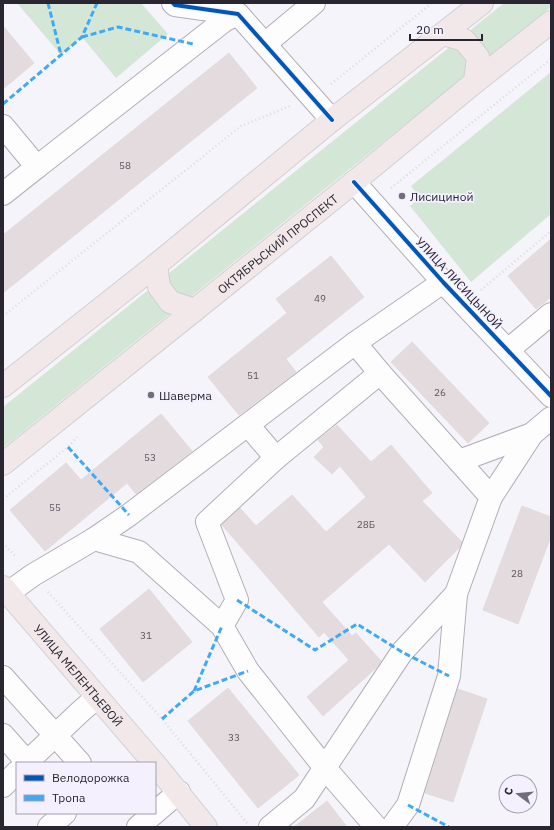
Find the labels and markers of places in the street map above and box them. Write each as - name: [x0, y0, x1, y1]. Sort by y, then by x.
- place label: Лисициной: [410, 189, 473, 204]
- marker: Лисициной: [397, 191, 407, 201]
- place label: Шаверма: [159, 388, 212, 403]
- marker: Шаверма: [146, 390, 156, 400]

